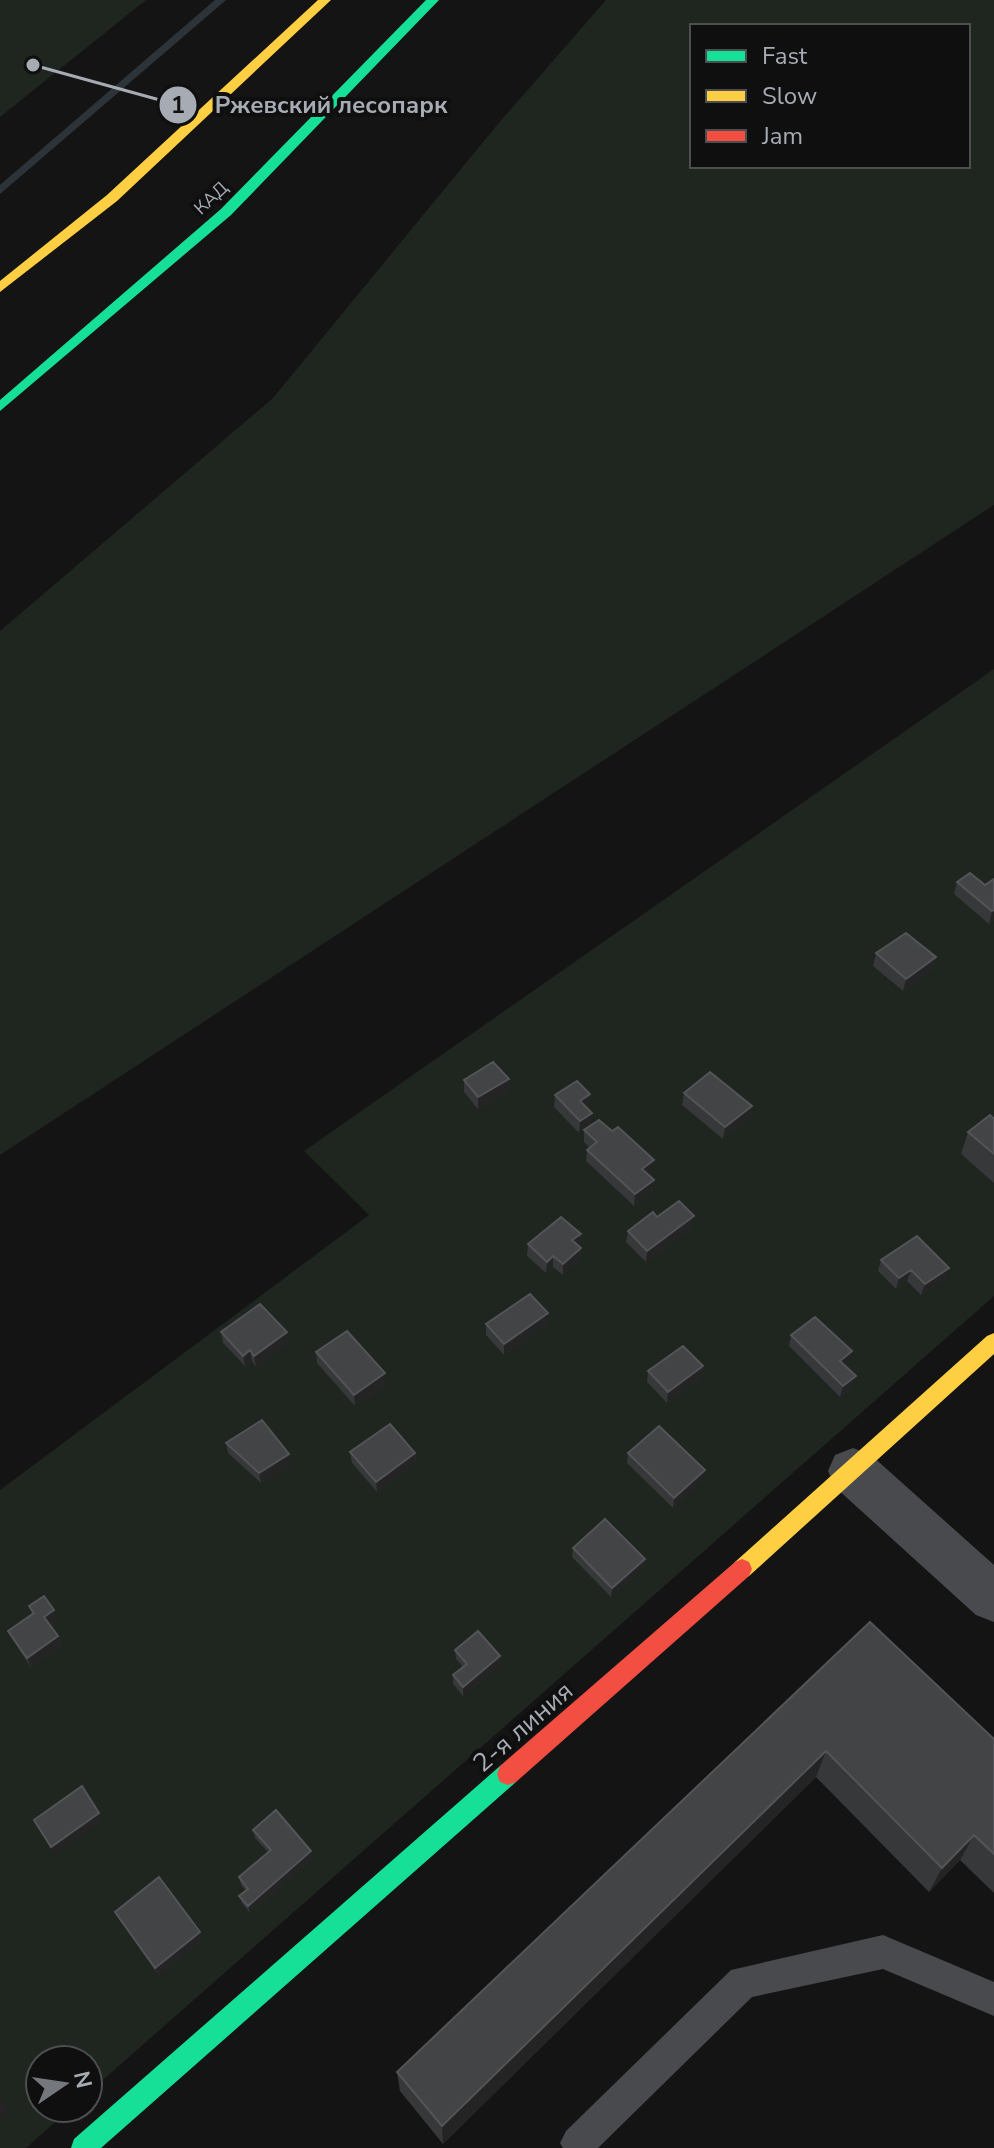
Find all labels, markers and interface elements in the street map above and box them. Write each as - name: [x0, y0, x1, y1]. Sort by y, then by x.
- legend: [690, 24, 970, 168]
- text: Fast: [762, 40, 808, 72]
- text: Slow: [762, 80, 817, 112]
- callout: Ржевский лесопарк: [158, 81, 463, 129]
- text: 1: [171, 89, 185, 121]
- text: Ржевский лесопарк: [215, 89, 448, 121]
- text: Jam: [761, 120, 803, 152]
- street label: КАД: [189, 176, 233, 220]
- street label: 2-я линия: [466, 1674, 580, 1780]
- north arrow: [24, 2044, 104, 2124]
- text: N: [66, 2068, 99, 2091]

